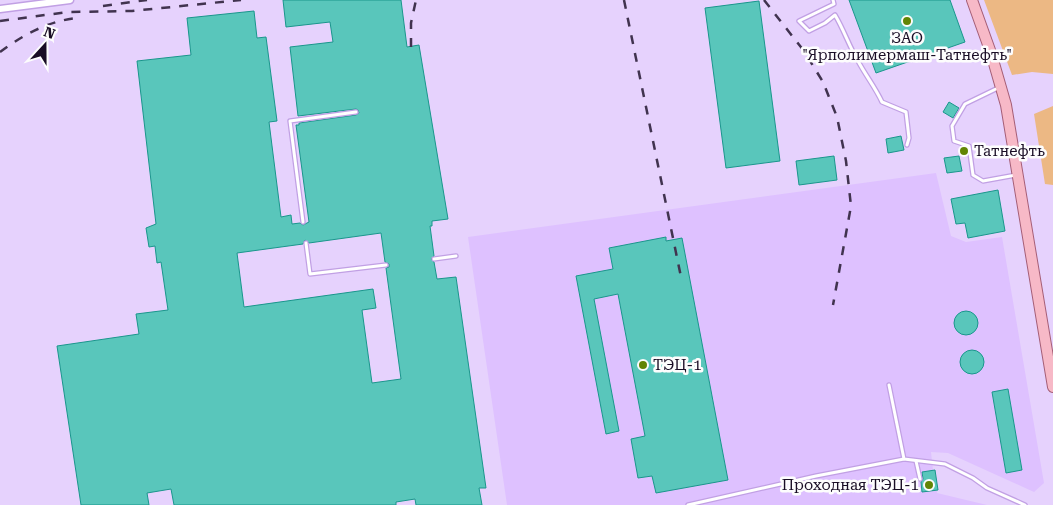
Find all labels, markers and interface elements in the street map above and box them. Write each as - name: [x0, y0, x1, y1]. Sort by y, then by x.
- marker: ЗАО "Ярполимермаш-Татнефть": [901, 15, 913, 27]
- north arrow: [20, 20, 70, 70]
- text: N: [42, 23, 58, 42]
- place label: ЗАО "Ярполимермаш-Татнефть": [802, 29, 1012, 64]
- place label: Татнефть: [974, 142, 1045, 160]
- marker: Татнефть: [958, 145, 970, 157]
- place label: ТЭЦ-1: [653, 356, 702, 374]
- marker: ТЭЦ-1: [637, 359, 649, 371]
- place label: Проходная ТЭЦ-1: [782, 476, 919, 494]
- marker: Проходная ТЭЦ-1: [923, 479, 935, 491]

